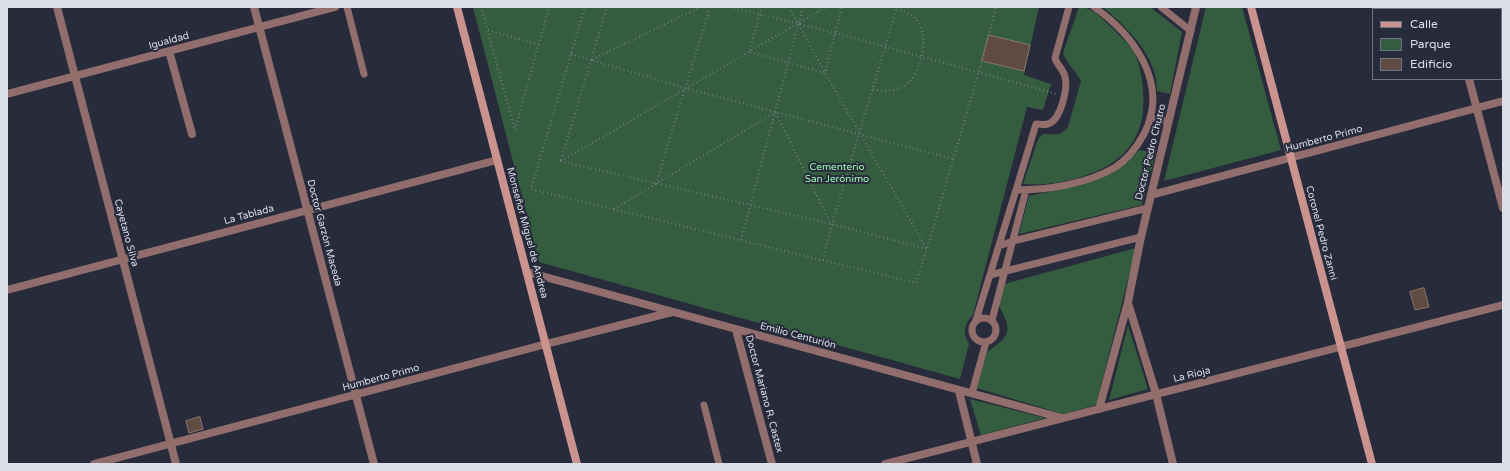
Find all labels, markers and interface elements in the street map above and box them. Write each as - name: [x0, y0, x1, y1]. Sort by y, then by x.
- legend: [1372, 8, 1502, 80]
- text: Calle: [1410, 17, 1438, 31]
- street label: Igualdad: [147, 30, 191, 52]
- text: Parque: [1410, 37, 1451, 51]
- text: Edificio: [1410, 57, 1452, 71]
- street label: Doctor Pedro Chutro: [1133, 103, 1169, 201]
- street label: Humberto Primo: [1284, 123, 1364, 155]
- park label: Cementerio San Jerónimo: [805, 161, 869, 184]
- street label: Monseñor Miguel de Andrea: [504, 166, 550, 300]
- street label: Doctor Garzón Maceda: [304, 178, 344, 288]
- street label: Coronel Pedro Zanni: [1303, 185, 1339, 281]
- street label: Cayetano Silva: [111, 198, 141, 268]
- street label: La Tablada: [223, 203, 275, 227]
- street label: Emilio Centurión: [759, 320, 837, 352]
- street label: Doctor Mariano R. Castex: [742, 334, 786, 454]
- street label: Humberto Primo: [341, 362, 421, 394]
- street label: La Rioja: [1172, 365, 1212, 385]

